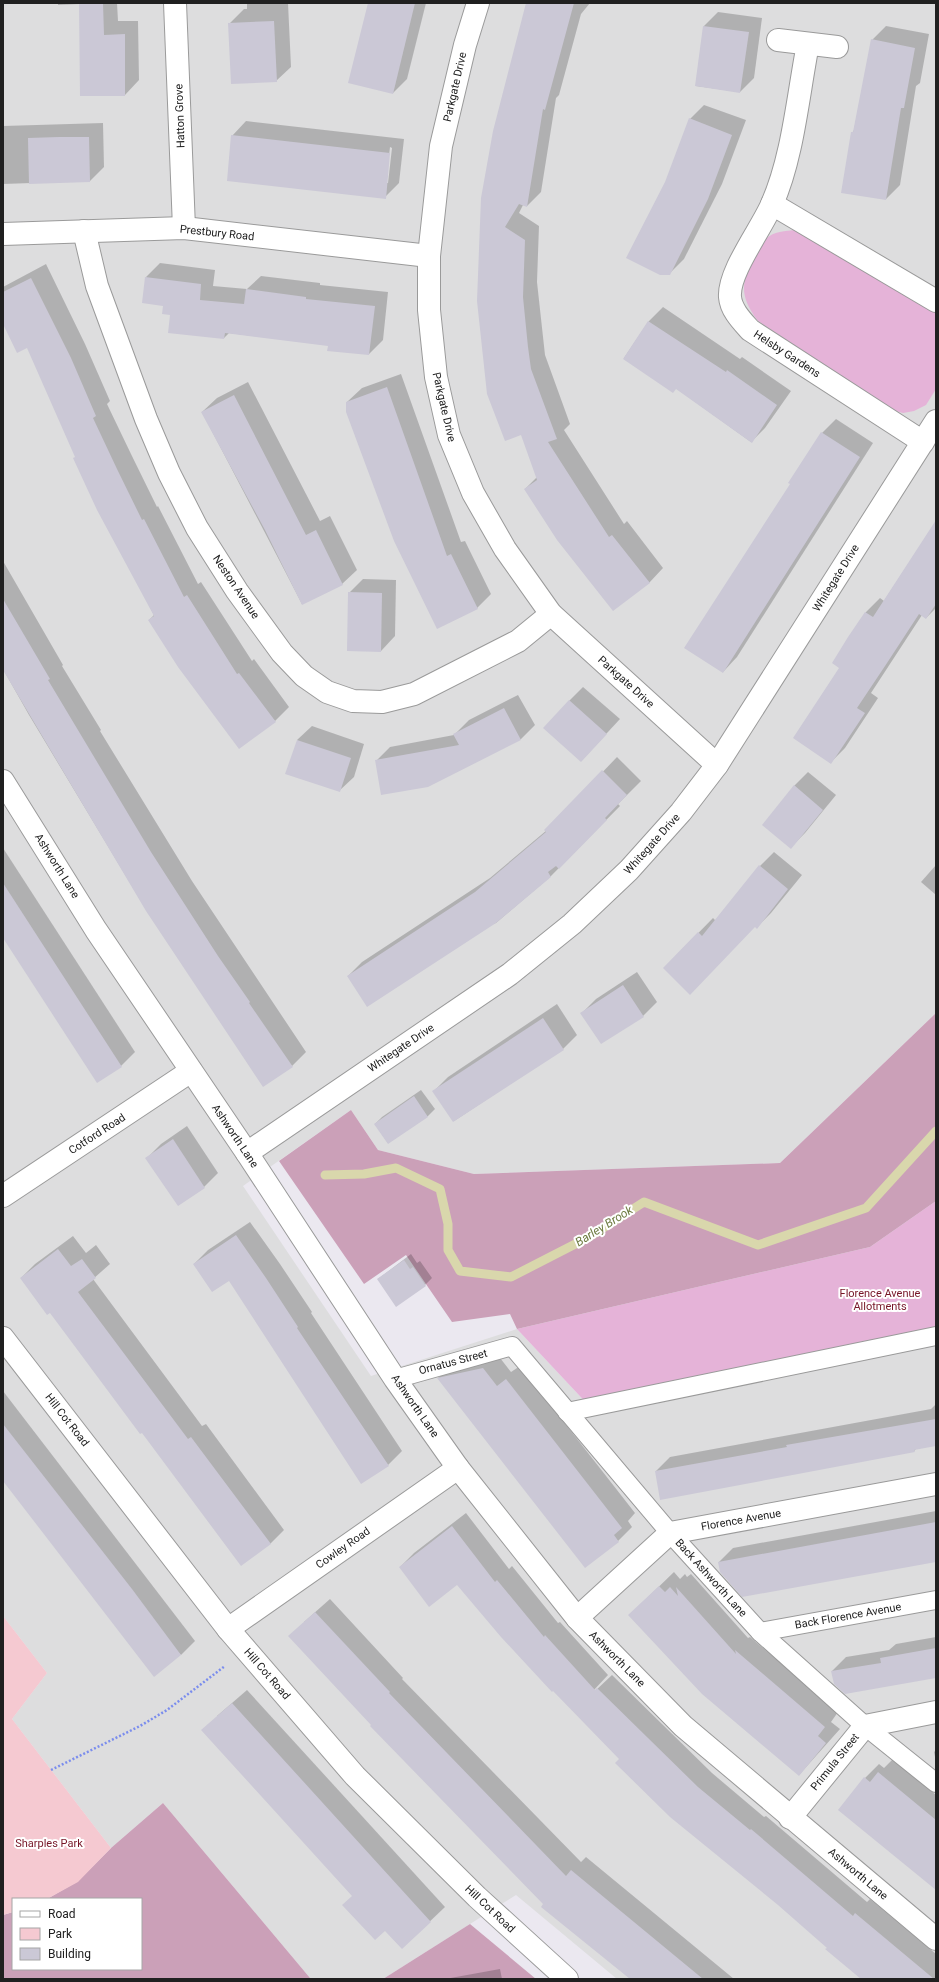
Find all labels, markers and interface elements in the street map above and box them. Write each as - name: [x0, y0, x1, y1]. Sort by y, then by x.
- street label: Parkgate Drive: [441, 51, 469, 123]
- street label: Hatton Grove: [172, 83, 188, 148]
- street label: Prestbury Road: [179, 223, 255, 243]
- street label: Helsby Gardens: [751, 328, 823, 381]
- street label: Parkgate Drive: [430, 371, 458, 443]
- street label: Whitegate Drive: [810, 542, 862, 614]
- street label: Neston Avenue: [210, 553, 262, 621]
- street label: Parkgate Drive: [595, 653, 657, 711]
- street label: Whitegate Drive: [621, 811, 683, 877]
- street label: Ashworth Lane: [32, 831, 82, 901]
- street label: Whitegate Drive: [365, 1021, 437, 1075]
- street label: Ashworth Lane: [209, 1102, 261, 1170]
- street label: Cotford Road: [66, 1111, 128, 1157]
- water label: Barley Brook: [573, 1202, 636, 1249]
- park label: Florence Avenue Allotments: [840, 1287, 921, 1313]
- street label: Ornatus Street: [417, 1347, 489, 1377]
- street label: Ashworth Lane: [389, 1372, 442, 1440]
- street label: Hill Cot Road: [42, 1391, 92, 1449]
- street label: Florence Avenue: [700, 1507, 782, 1533]
- street label: Cowley Road: [313, 1525, 373, 1571]
- street label: Back Ashworth Lane: [673, 1536, 750, 1620]
- street label: Back Florence Avenue: [794, 1600, 902, 1632]
- street label: Ashworth Lane: [586, 1628, 648, 1690]
- street label: Hill Cot Road: [241, 1646, 293, 1702]
- street label: Primula Street: [808, 1731, 862, 1793]
- park label: Sharples Park: [15, 1837, 83, 1850]
- street label: Ashworth Lane: [826, 1845, 891, 1903]
- street label: Hill Cot Road: [462, 1883, 518, 1935]
- legend: [12, 1898, 142, 1970]
- text: Road: [48, 1907, 76, 1921]
- text: Park: [48, 1927, 73, 1941]
- text: Building: [48, 1947, 91, 1961]

